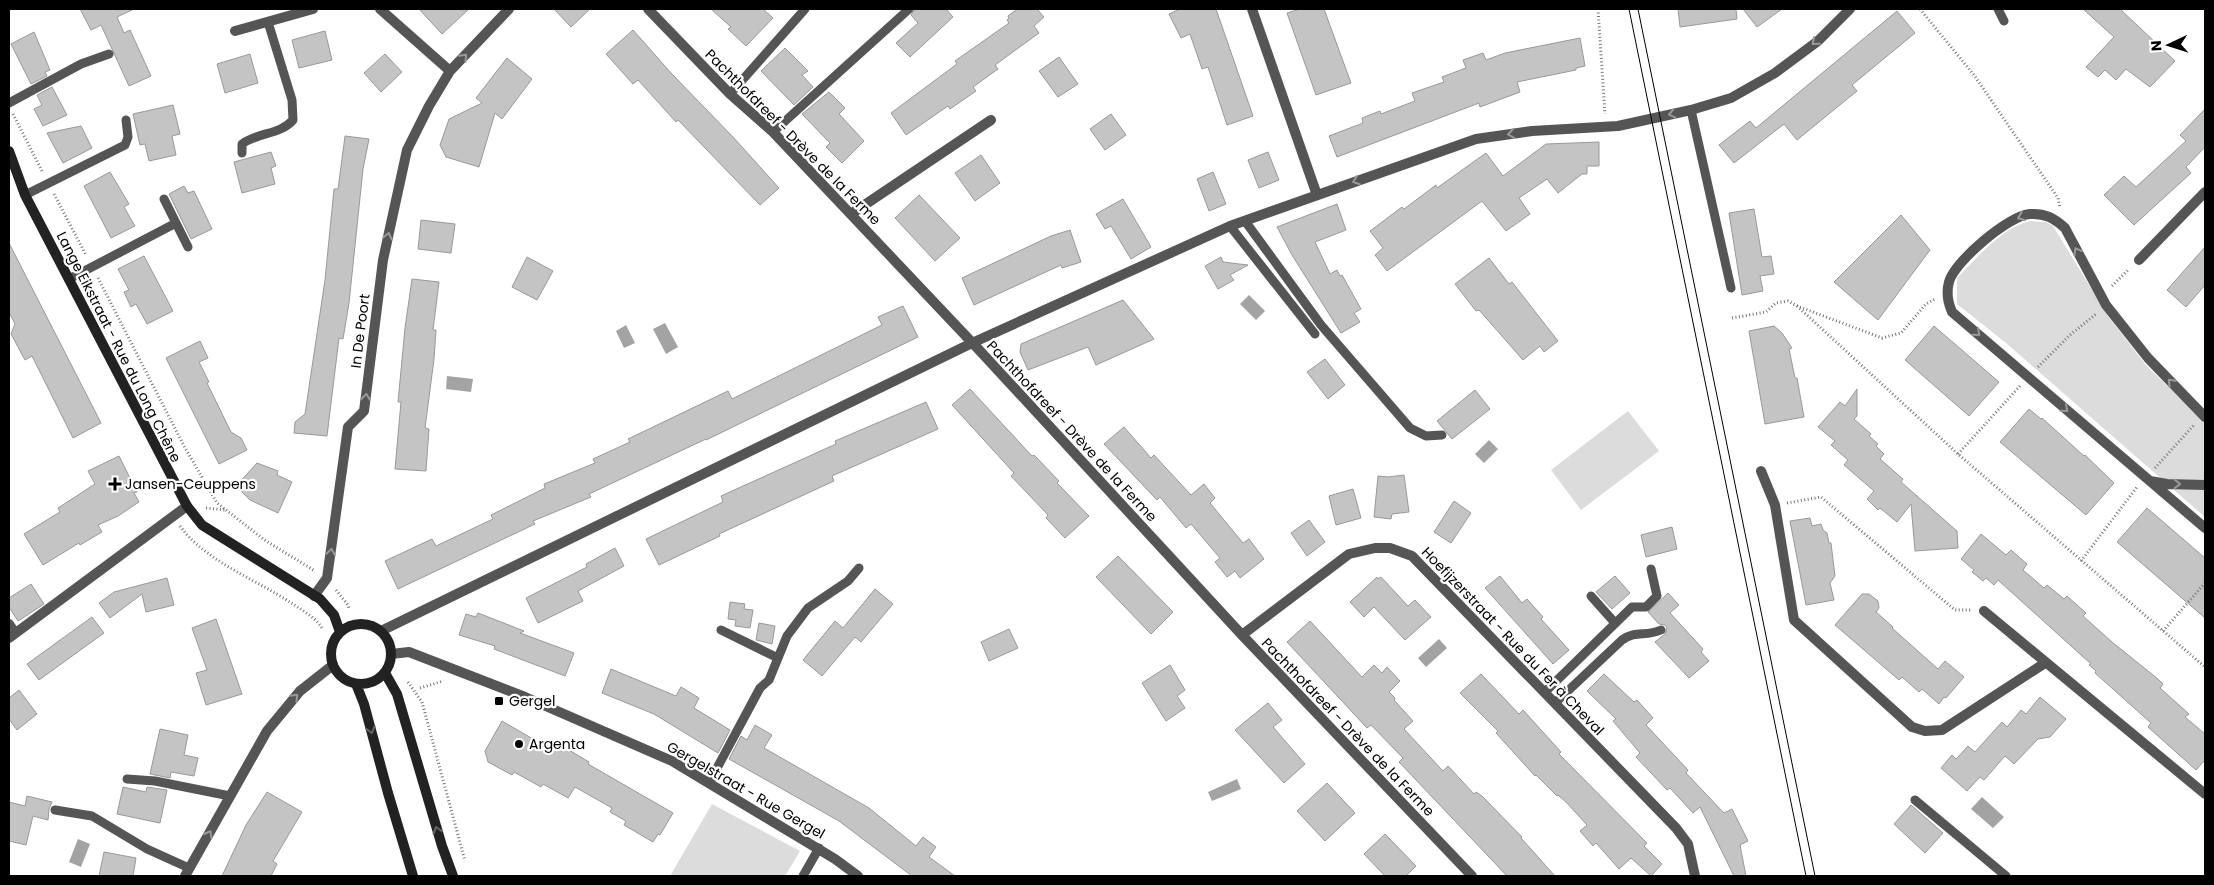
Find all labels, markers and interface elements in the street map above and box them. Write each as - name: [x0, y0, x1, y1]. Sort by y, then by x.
- north arrow: [2144, 20, 2194, 70]
- one-way arrow: [1812, 37, 1821, 46]
- text: N: [2146, 40, 2166, 52]
- street label: Pachthofdreef - Drève de la Ferme: [701, 45, 886, 230]
- one-way arrow: [458, 53, 467, 62]
- one-way arrow: [1668, 108, 1677, 119]
- one-way arrow: [1507, 128, 1516, 138]
- one-way arrow: [1353, 175, 1361, 185]
- one-way arrow: [2017, 211, 2026, 221]
- street label: Lange Eikstraat - Rue du Long Chêne: [52, 228, 186, 466]
- one-way arrow: [382, 231, 393, 240]
- one-way arrow: [2073, 247, 2083, 256]
- street label: In De Poort: [346, 293, 374, 369]
- one-way arrow: [1971, 327, 1980, 336]
- street label: Pachthofdreef - Drève de la Ferme: [982, 336, 1162, 526]
- one-way arrow: [2168, 379, 2177, 388]
- one-way arrow: [360, 392, 370, 401]
- one-way arrow: [2059, 403, 2068, 411]
- place label: Jansen-Ceuppens: [125, 474, 256, 494]
- marker: Jansen-Ceuppens: [109, 478, 121, 490]
- one-way arrow: [2173, 479, 2181, 490]
- street label: Hoefijzerstraat - Rue du Fer à Cheval: [1417, 542, 1609, 740]
- one-way arrow: [326, 547, 336, 556]
- street label: Pachthofdreef - Drève de la Ferme: [1257, 633, 1439, 821]
- place label: Gergel: [509, 691, 555, 711]
- one-way arrow: [289, 693, 298, 702]
- marker: Gergel: [493, 695, 505, 707]
- one-way arrow: [365, 726, 376, 735]
- place label: Argenta: [529, 734, 585, 754]
- street label: Gergelstraat - Rue Gergel: [663, 736, 829, 844]
- marker: Argenta: [513, 738, 525, 750]
- one-way arrow: [433, 827, 443, 835]
- one-way arrow: [202, 830, 212, 839]

